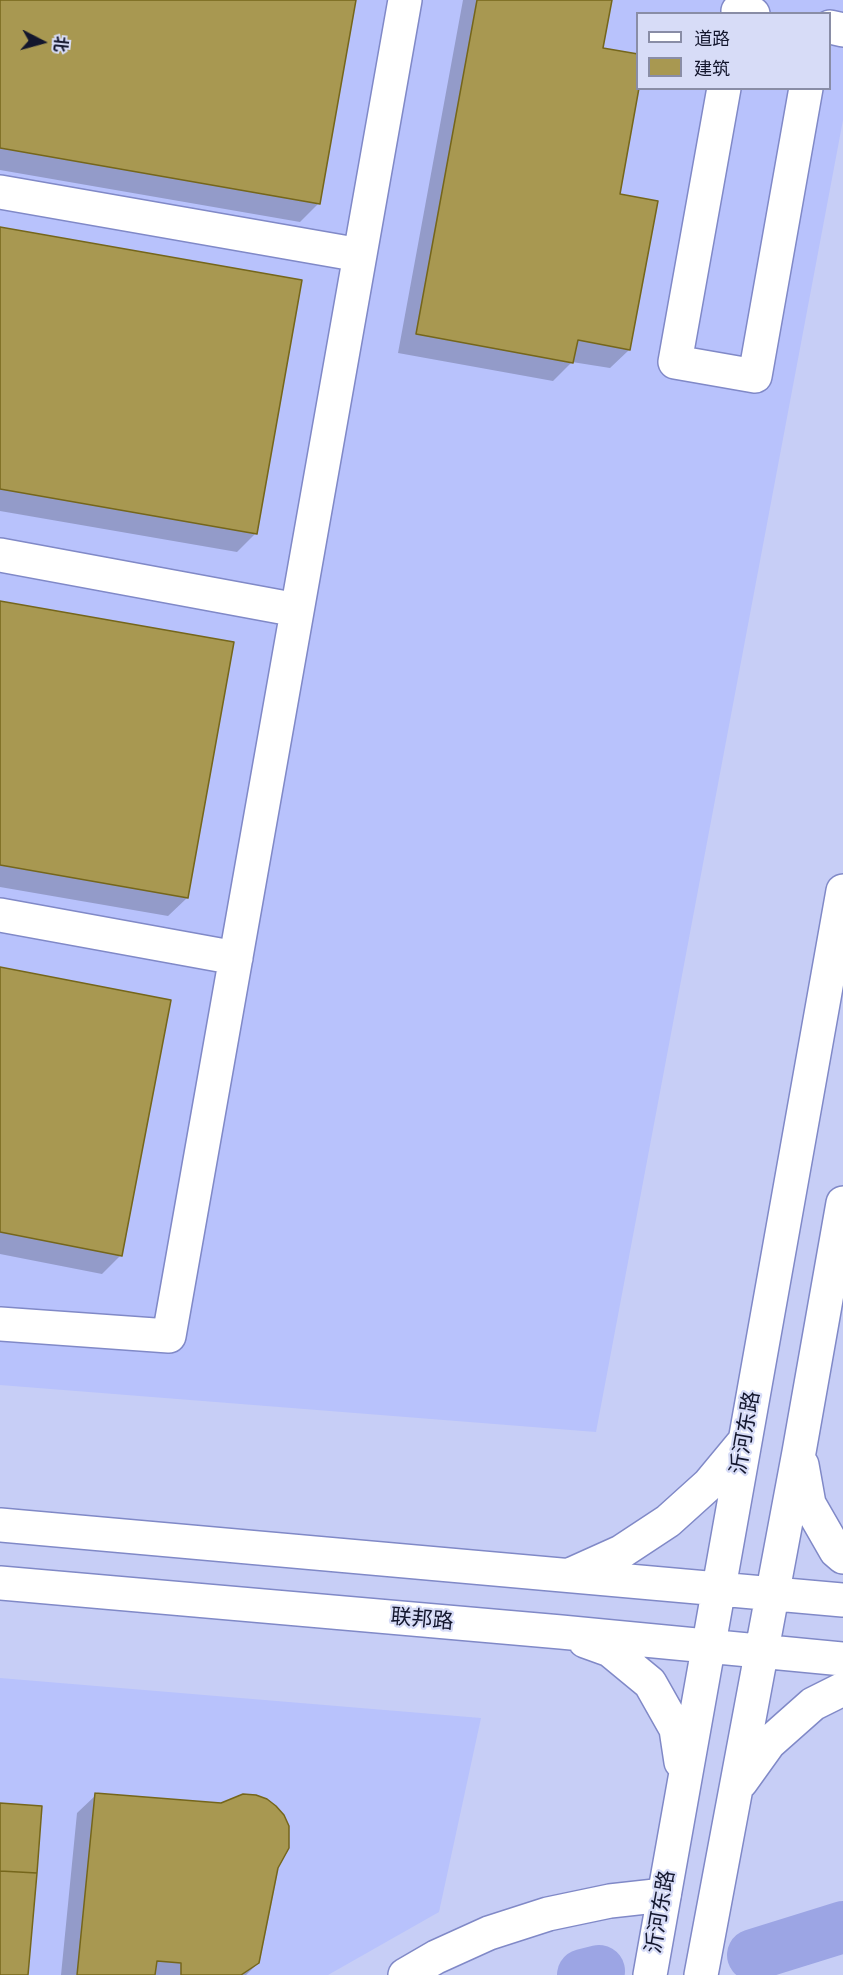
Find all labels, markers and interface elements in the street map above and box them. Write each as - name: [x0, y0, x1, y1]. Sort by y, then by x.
- north arrow: [12, 12, 72, 72]
- legend: [636, 12, 831, 90]
- text: 道路: [694, 29, 730, 49]
- text: 北: [51, 35, 70, 53]
- text: 建筑: [694, 59, 730, 79]
- street label: 沂河东路: [726, 1389, 766, 1477]
- street label: 联邦路: [390, 1605, 454, 1635]
- street label: 沂河东路: [641, 1868, 681, 1956]

